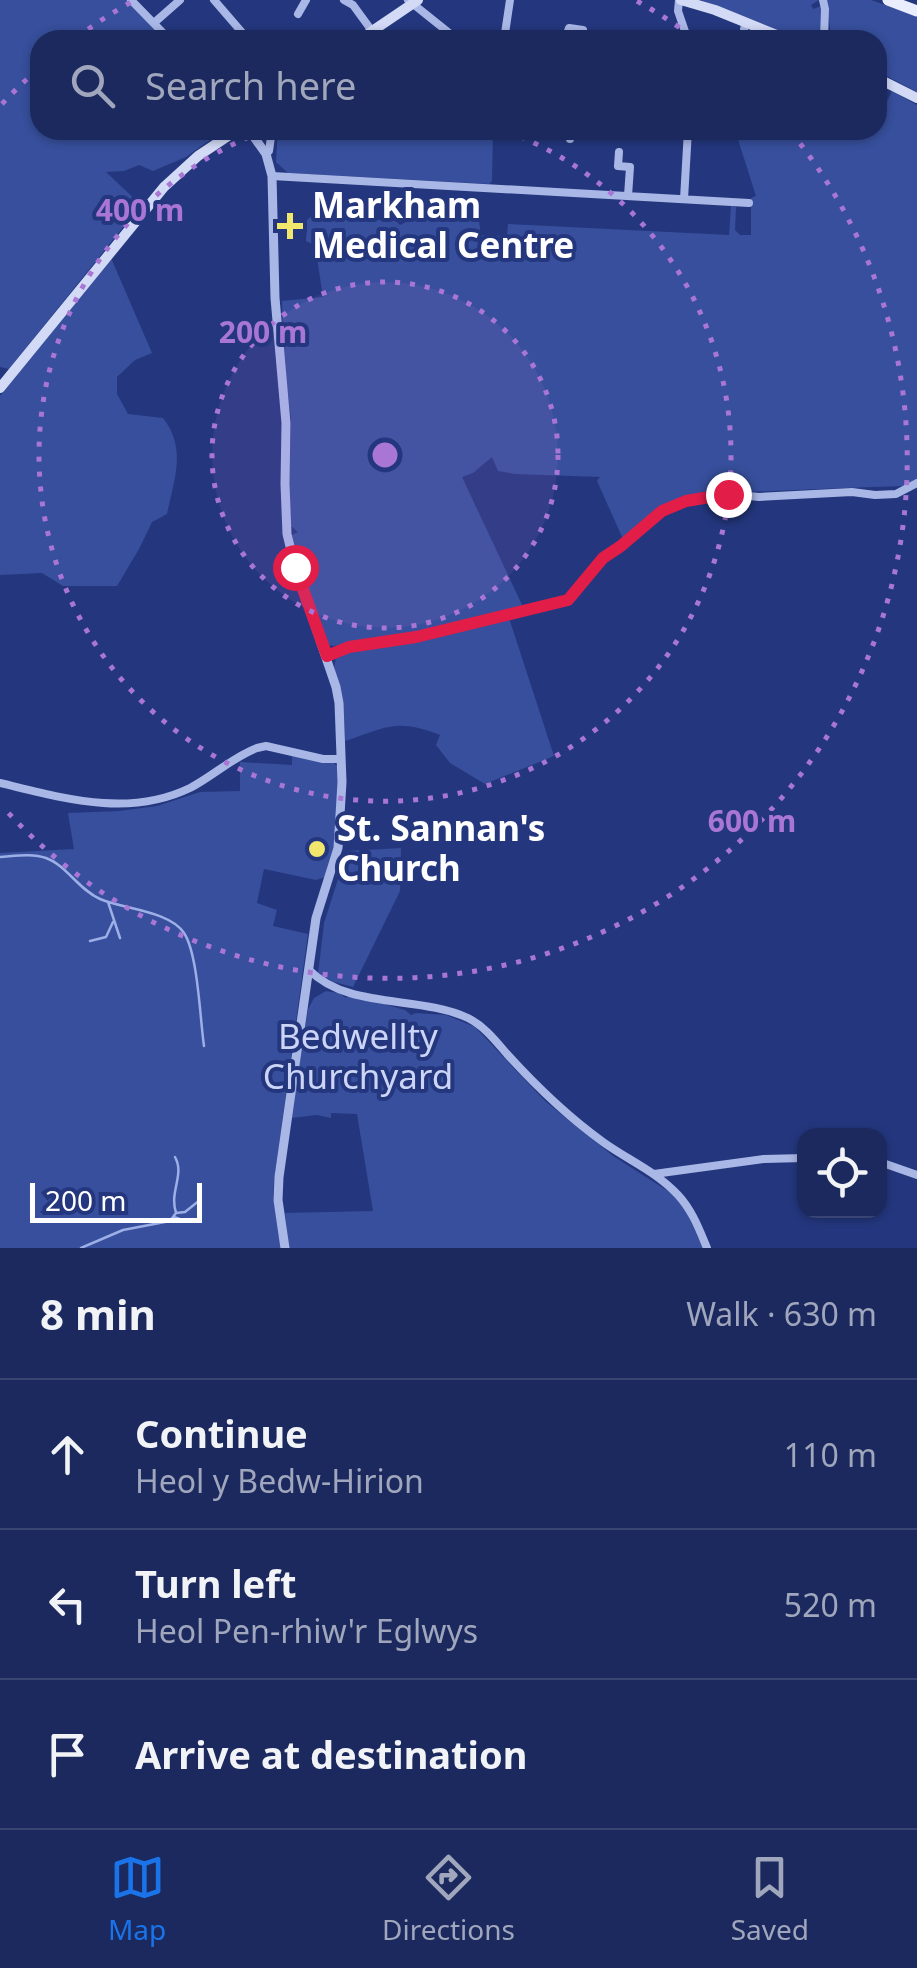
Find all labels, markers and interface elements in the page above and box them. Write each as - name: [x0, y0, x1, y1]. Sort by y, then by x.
- search box: [30, 30, 887, 140]
- icon: search: [65, 58, 120, 113]
- text: Search here: [145, 59, 356, 111]
- place label: Markham Medical Centre: [312, 181, 574, 268]
- text: 400 m: [96, 189, 184, 230]
- marker: Markham Medical Centre: [277, 213, 303, 239]
- text: 200 m: [219, 311, 307, 352]
- centre of rings: [367, 437, 403, 473]
- route end: [706, 472, 752, 518]
- route start: [273, 545, 319, 591]
- text: 600 m: [708, 800, 796, 841]
- place label: St. Sannan's Church: [337, 804, 545, 891]
- marker: St. Sannan's Church: [306, 838, 328, 860]
- park label: Bedwellty Churchyard: [263, 1012, 453, 1099]
- map controls: [797, 1128, 887, 1218]
- button: locate: [797, 1128, 887, 1218]
- scale bar: [30, 1178, 202, 1222]
- text: 200 m: [45, 1181, 127, 1219]
- text: 8 min: [40, 1285, 156, 1342]
- text: Walk · 630 m: [686, 1292, 877, 1335]
- text: Continue: [135, 1407, 308, 1459]
- icon: ahead: [40, 1427, 95, 1482]
- text: 110 m: [784, 1433, 877, 1476]
- text: Heol y Bedw-Hirion: [135, 1459, 424, 1502]
- text: Turn left: [135, 1557, 297, 1609]
- icon: left: [40, 1577, 95, 1632]
- text: 520 m: [784, 1583, 877, 1626]
- text: Heol Pen-rhiw'r Eglwys: [135, 1609, 478, 1652]
- icon: arrive: [40, 1727, 95, 1782]
- text: Arrive at destination: [135, 1728, 527, 1780]
- tab: Map: [108, 1850, 166, 1948]
- tab: Directions: [382, 1850, 515, 1948]
- tab: Saved: [731, 1850, 809, 1948]

